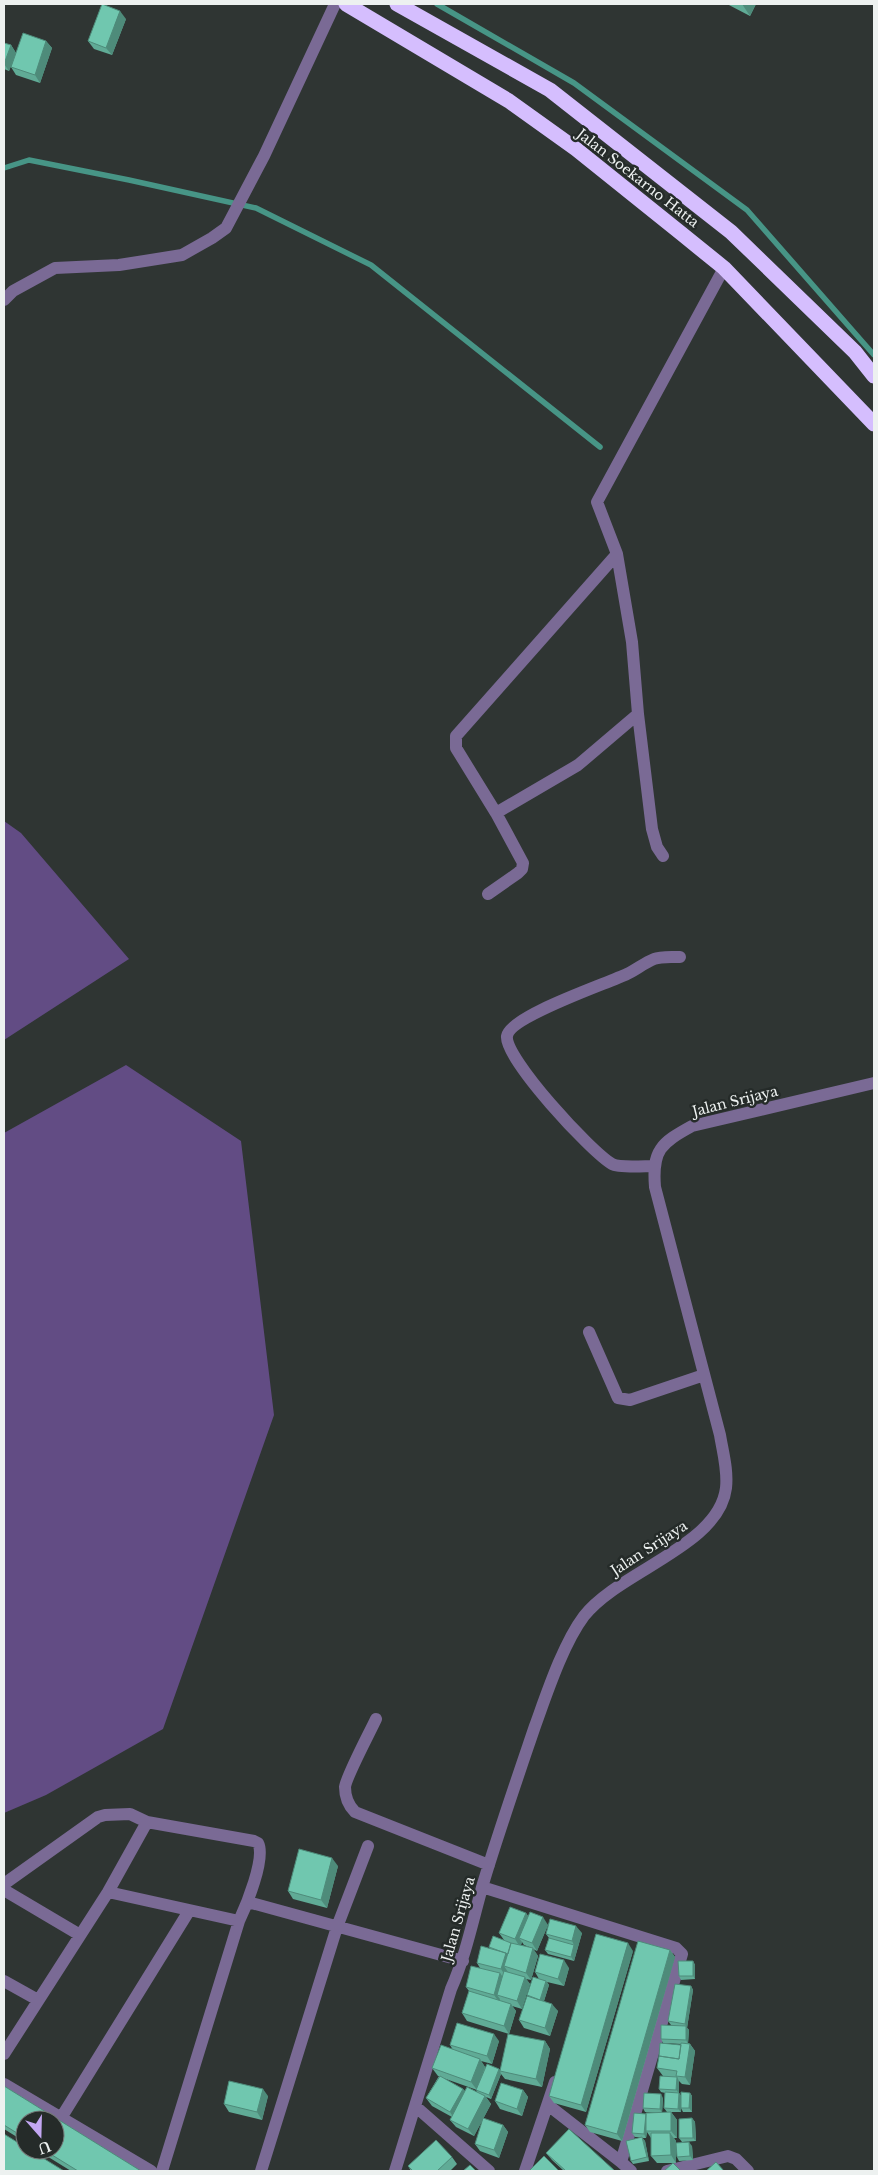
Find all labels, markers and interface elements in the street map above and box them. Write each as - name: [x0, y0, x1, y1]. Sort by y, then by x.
- street label: Jalan Soekarno Hatta: [572, 124, 703, 231]
- street label: Jalan Srijaya: [688, 1082, 780, 1121]
- street label: Jalan Srijaya: [606, 1516, 691, 1580]
- street label: Jalan Srijaya: [437, 1874, 479, 1965]
- north arrow: [15, 2110, 65, 2160]
- text: U: [35, 2137, 53, 2158]

